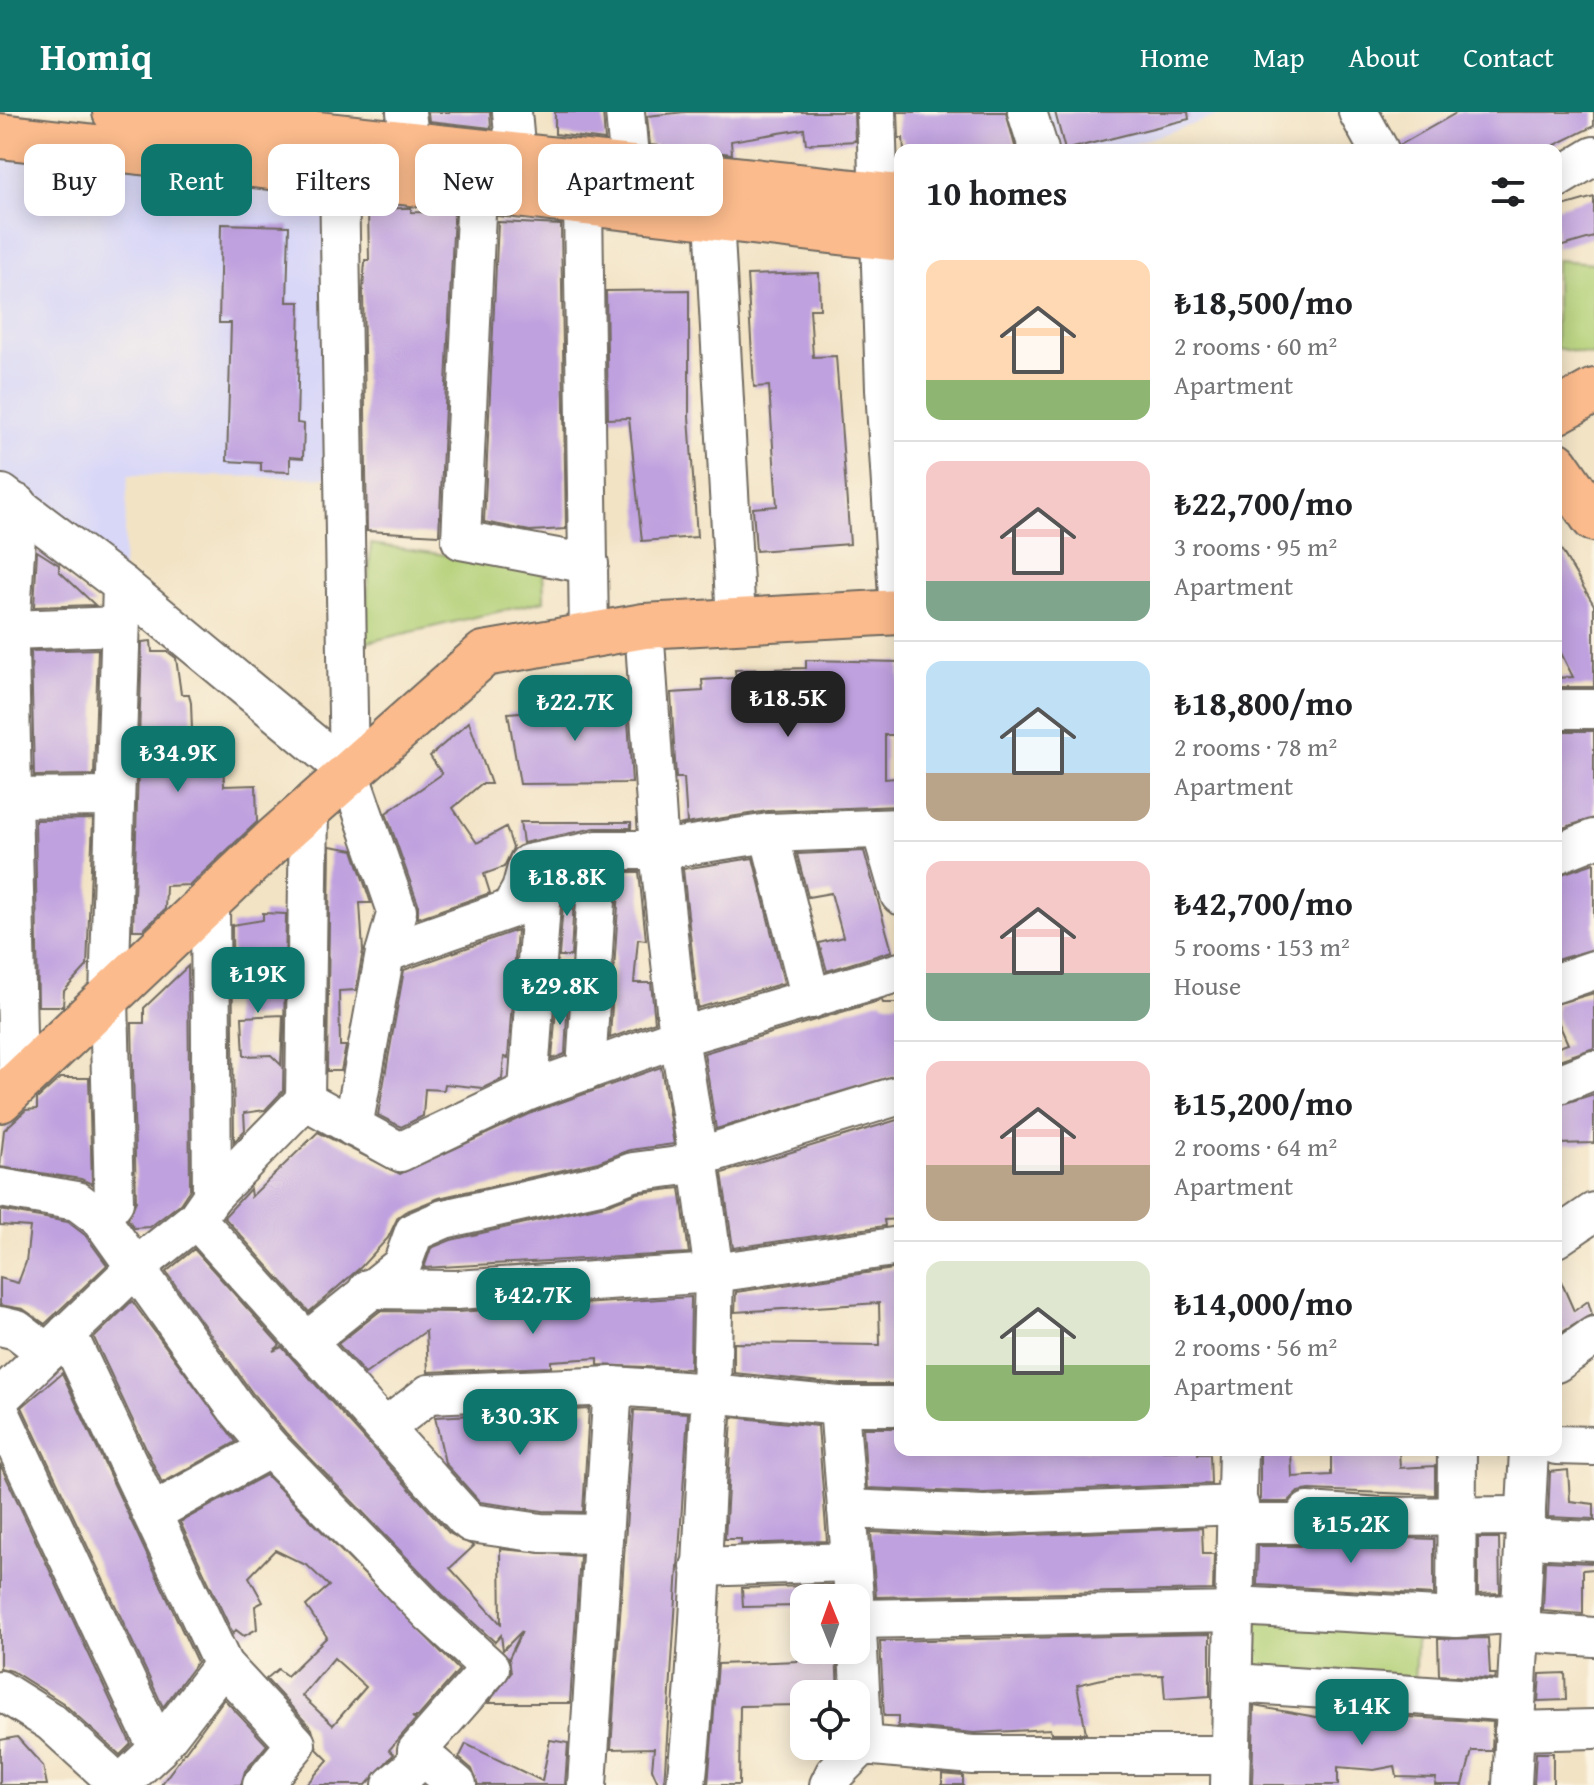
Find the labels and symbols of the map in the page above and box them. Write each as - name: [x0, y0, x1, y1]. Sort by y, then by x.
- pin: ₺18.5K: [723, 671, 853, 739]
- pin: ₺22.7K: [510, 675, 640, 743]
- pin: ₺34.9K: [113, 726, 243, 794]
- pin: ₺18.8K: [502, 850, 632, 918]
- pin: ₺19K: [211, 947, 305, 1015]
- pin: ₺29.8K: [495, 959, 625, 1027]
- pin: ₺42.7K: [468, 1268, 598, 1336]
- pin: ₺30.3K: [455, 1389, 585, 1457]
- pin: ₺15.2K: [1286, 1497, 1416, 1565]
- north arrow: [790, 1584, 870, 1664]
- pin: ₺14K: [1315, 1679, 1409, 1747]

